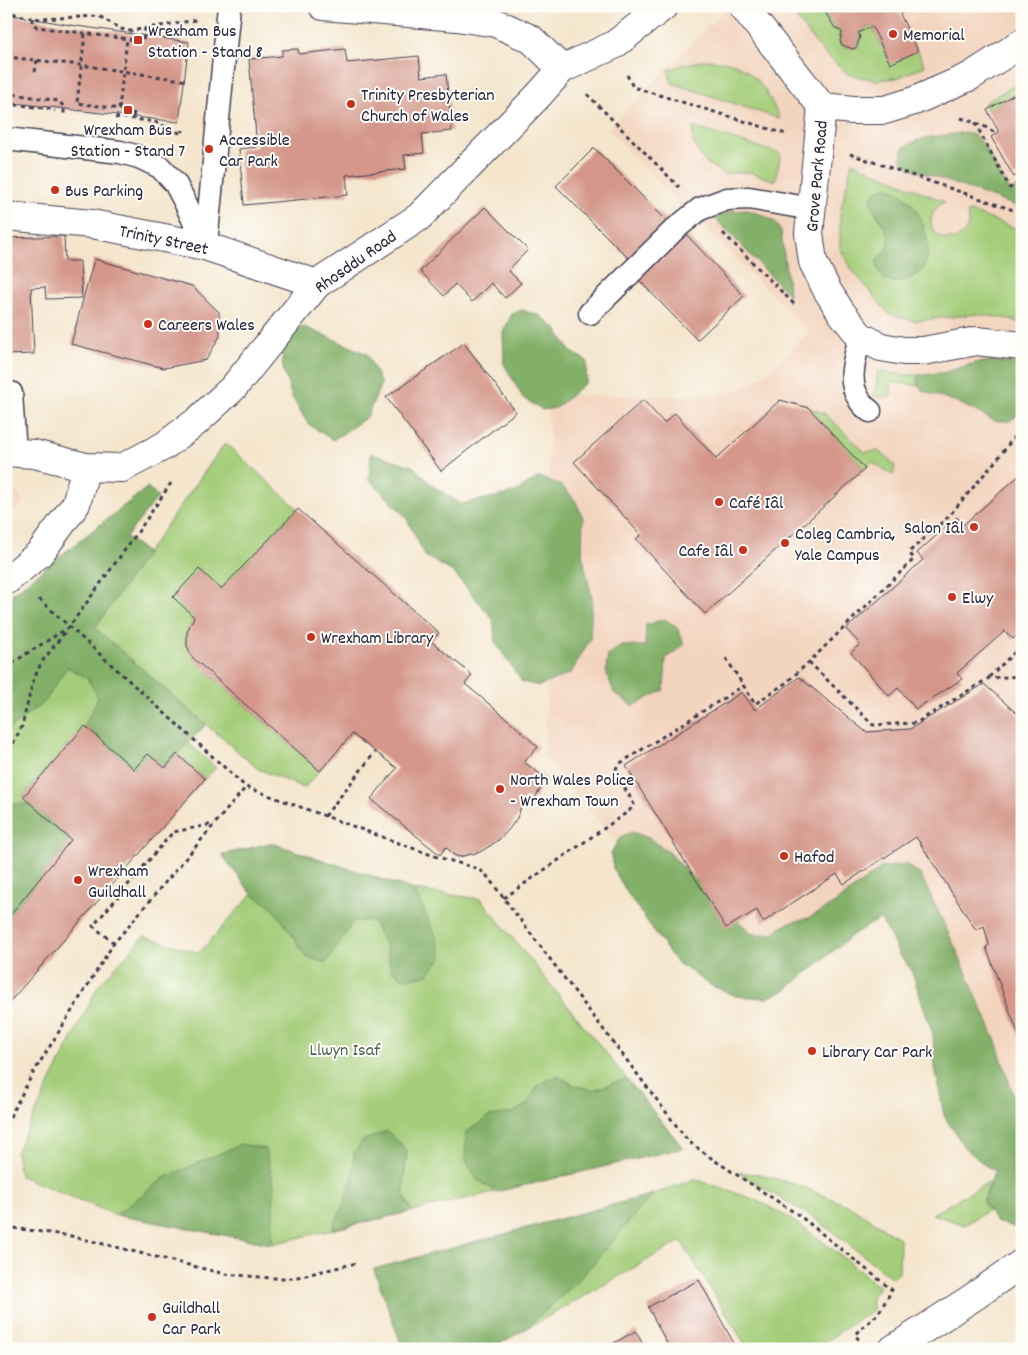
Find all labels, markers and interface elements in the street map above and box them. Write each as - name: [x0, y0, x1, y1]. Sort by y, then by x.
- place label: Wrexham Bus Station - Stand 8: [148, 20, 263, 66]
- place label: Memorial: [903, 24, 965, 49]
- marker: Memorial: [887, 28, 899, 40]
- marker: Wrexham Bus Station - Stand 8: [132, 34, 144, 46]
- place label: Trinity Presbyterian Church of Wales: [361, 84, 495, 130]
- marker: Trinity Presbyterian Church of Wales: [345, 98, 357, 110]
- marker: Wrexham Bus Station - Stand 7: [122, 104, 134, 116]
- place label: Wrexham Bus Station - Stand 7: [71, 119, 185, 165]
- street label: Grove Park Road: [801, 119, 836, 233]
- place label: Accessible Car Park: [219, 129, 290, 175]
- marker: Accessible Car Park: [203, 143, 215, 155]
- place label: Bus Parking: [65, 180, 143, 205]
- marker: Bus Parking: [49, 184, 61, 196]
- street label: Trinity Street: [117, 220, 211, 263]
- street label: Rhosddu Road: [310, 226, 403, 301]
- place label: Careers Wales: [158, 314, 255, 339]
- marker: Careers Wales: [142, 318, 154, 330]
- place label: Café Iâl: [729, 492, 784, 517]
- marker: Café Iâl: [713, 496, 725, 508]
- place label: Salon Iâl: [904, 517, 965, 542]
- marker: Salon Iâl: [968, 521, 980, 533]
- place label: Coleg Cambria, Yale Campus: [795, 523, 895, 569]
- marker: Coleg Cambria, Yale Campus: [779, 537, 791, 549]
- place label: Cafe Iâl: [678, 540, 734, 565]
- marker: Cafe Iâl: [737, 544, 749, 556]
- place label: Elwy: [962, 587, 994, 612]
- marker: Elwy: [946, 591, 958, 603]
- place label: Wrexham Library: [321, 627, 434, 652]
- marker: Wrexham Library: [305, 631, 317, 643]
- place label: North Wales Police - Wrexham Town: [510, 769, 634, 815]
- marker: North Wales Police - Wrexham Town: [494, 783, 506, 795]
- place label: Hafod: [794, 846, 834, 871]
- marker: Hafod: [778, 850, 790, 862]
- place label: Wrexham Guildhall: [88, 860, 149, 906]
- marker: Wrexham Guildhall: [72, 874, 84, 886]
- park label: Llwyn Isaf: [310, 1039, 381, 1064]
- place label: Library Car Park: [822, 1041, 932, 1066]
- marker: Library Car Park: [806, 1045, 818, 1057]
- place label: Guildhall Car Park: [162, 1297, 221, 1343]
- marker: Guildhall Car Park: [146, 1311, 158, 1323]

